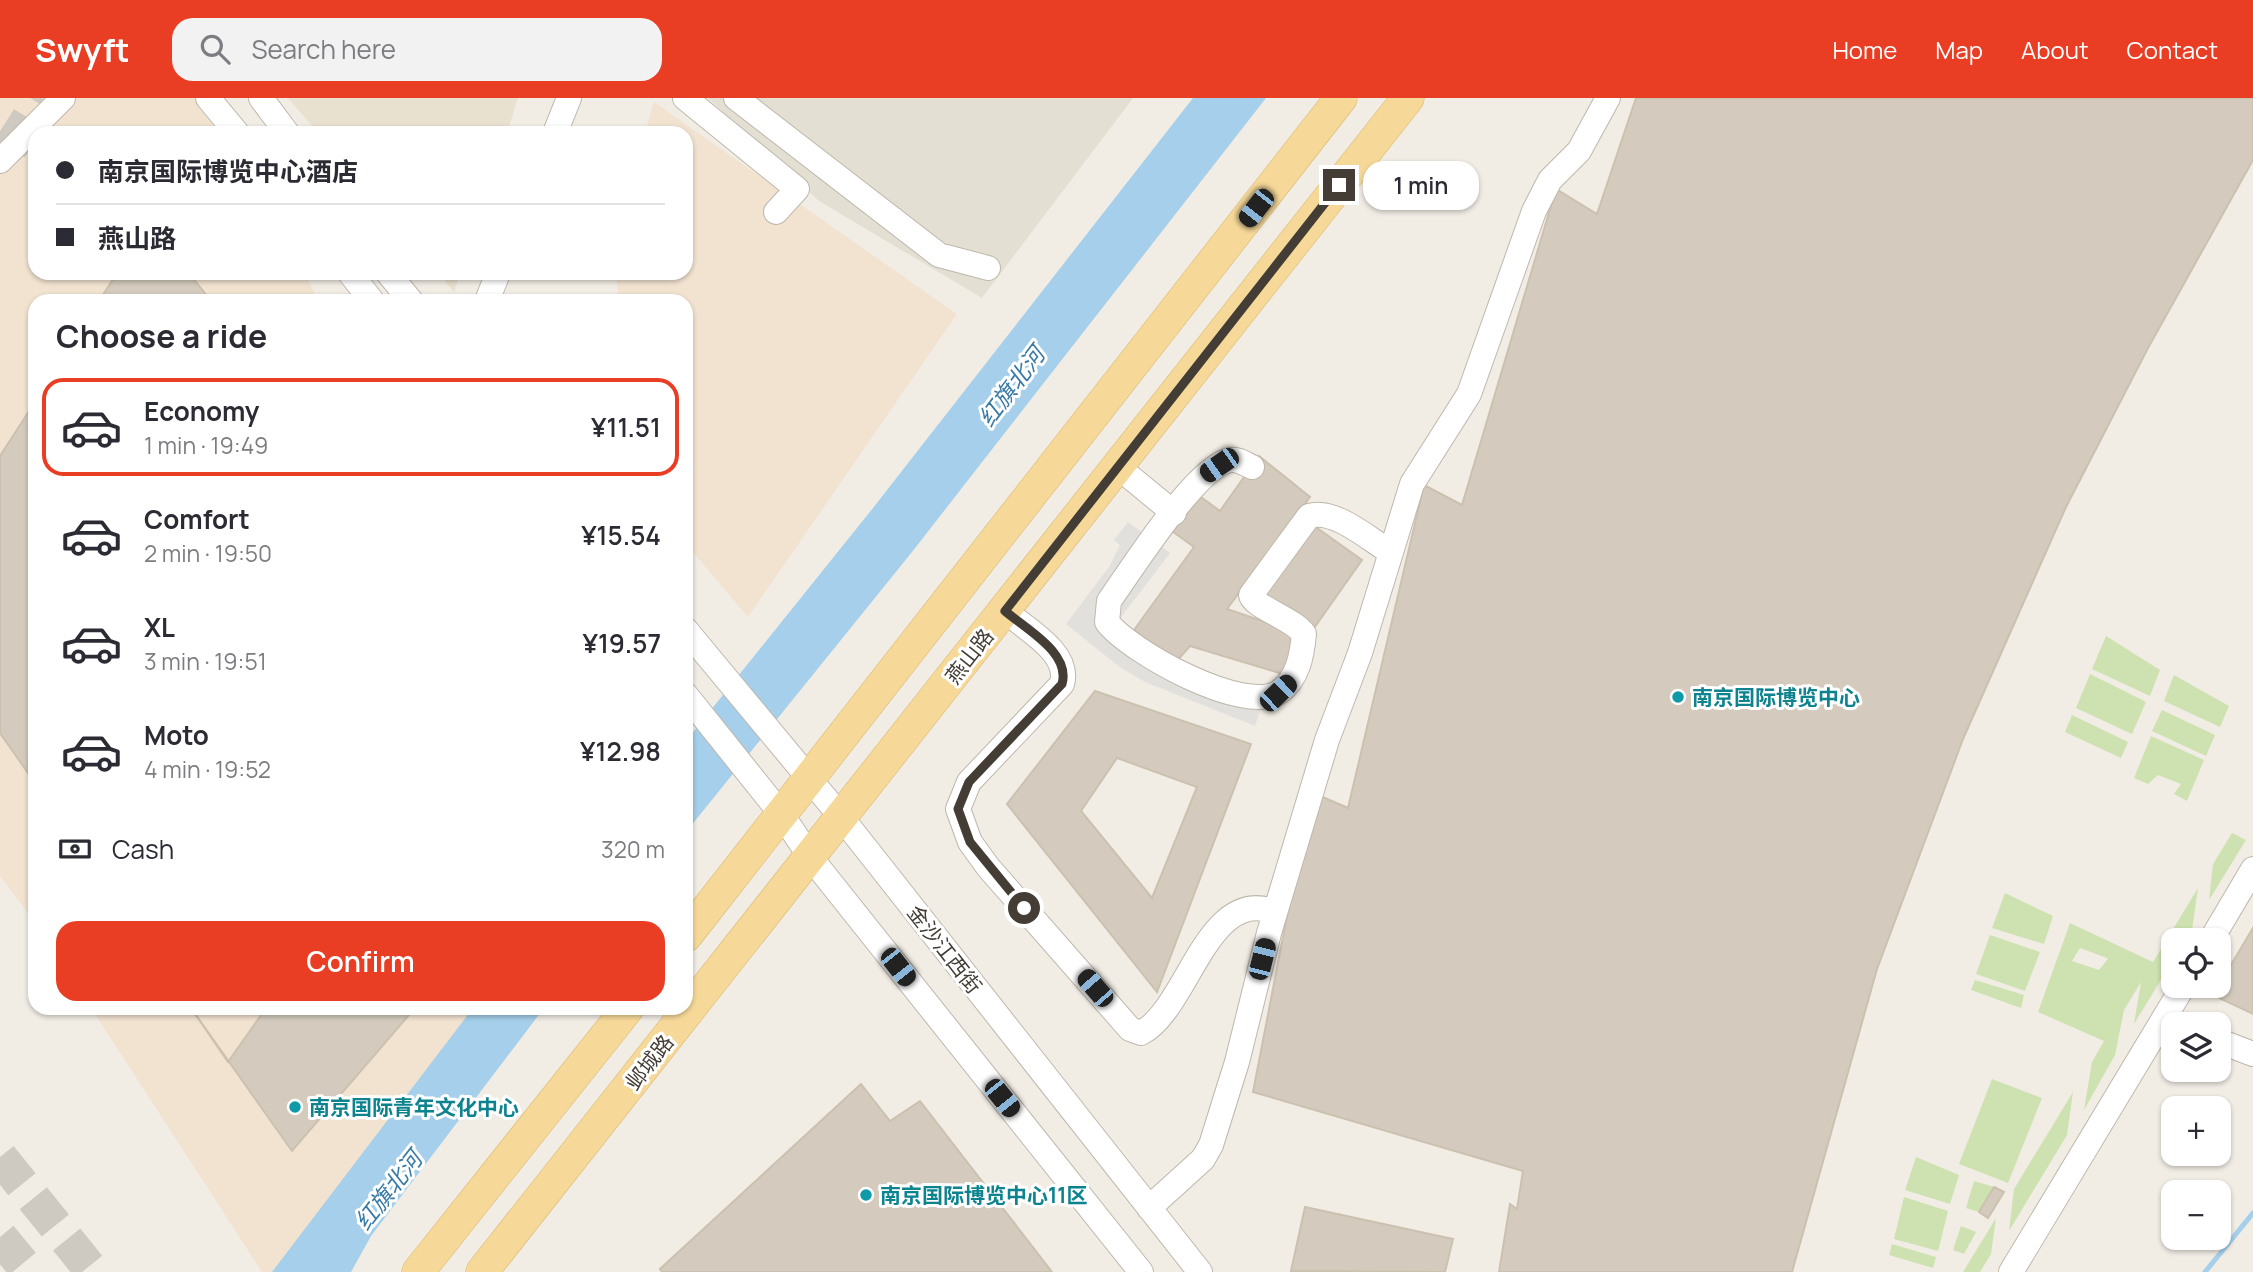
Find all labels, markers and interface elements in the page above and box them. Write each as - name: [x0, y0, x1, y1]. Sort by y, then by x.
- search box: [172, 18, 662, 81]
- text: Swyft: [35, 27, 130, 72]
- icon: search: [196, 30, 234, 68]
- text: Search here: [252, 31, 396, 67]
- text: Home: [1832, 33, 1897, 66]
- text: Map: [1935, 33, 1983, 66]
- text: About: [2021, 33, 2089, 66]
- text: Contact: [2127, 33, 2218, 66]
- text: 南京国际博览中心酒店: [98, 153, 358, 189]
- callout: 1 min: [1364, 160, 1479, 210]
- route end: [1323, 169, 1355, 201]
- text: 1 min: [1394, 169, 1448, 201]
- car: [1235, 185, 1278, 231]
- text: 燕山路: [98, 220, 176, 256]
- text: Choose a ride: [56, 314, 267, 358]
- water label: 红旗北河: [971, 336, 1054, 432]
- text: Economy: [144, 393, 259, 429]
- icon: car: [60, 396, 123, 459]
- text: ¥11.51: [591, 409, 661, 445]
- text: 1 min · 19:49: [144, 429, 268, 461]
- car: [1196, 444, 1243, 486]
- text: Comfort: [144, 501, 250, 537]
- icon: car: [60, 504, 123, 567]
- text: ¥15.54: [581, 517, 661, 553]
- text: 2 min · 19:50: [144, 537, 272, 569]
- text: XL: [144, 609, 175, 645]
- icon: car: [60, 612, 123, 675]
- street label: 燕山路: [939, 623, 999, 689]
- text: ¥19.57: [582, 625, 661, 661]
- text: 3 min · 19:51: [144, 645, 267, 677]
- car: [1256, 671, 1301, 715]
- place label: 南京国际博览中心: [1692, 683, 1860, 711]
- marker: 南京国际博览中心: [1670, 689, 1686, 705]
- text: Moto: [144, 717, 209, 753]
- icon: car: [60, 720, 123, 783]
- text: ¥12.98: [580, 733, 661, 769]
- text: 4 min · 19:52: [144, 753, 271, 785]
- icon: cash: [56, 830, 94, 868]
- text: Cash: [112, 831, 174, 867]
- text: 320 m: [601, 833, 665, 865]
- route start: [1008, 892, 1040, 924]
- street label: 金沙江西街: [902, 899, 988, 999]
- button: Confirm: [56, 921, 665, 1001]
- map controls: [2161, 928, 2231, 1250]
- button: locate: [2161, 928, 2231, 998]
- car: [1247, 936, 1278, 982]
- car: [877, 944, 920, 990]
- car: [1074, 965, 1117, 1011]
- button: layers: [2161, 1012, 2231, 1082]
- street label: 邺城路: [619, 1029, 679, 1095]
- car: [981, 1075, 1024, 1121]
- place label: 南京国际青年文化中心: [309, 1093, 519, 1121]
- button: +: [2161, 1096, 2231, 1166]
- marker: 南京国际青年文化中心: [287, 1099, 303, 1115]
- water label: 红旗北河: [347, 1141, 431, 1236]
- button: −: [2161, 1180, 2231, 1250]
- place label: 南京国际博览中心11区: [880, 1181, 1087, 1209]
- marker: 南京国际博览中心11区: [858, 1187, 874, 1203]

